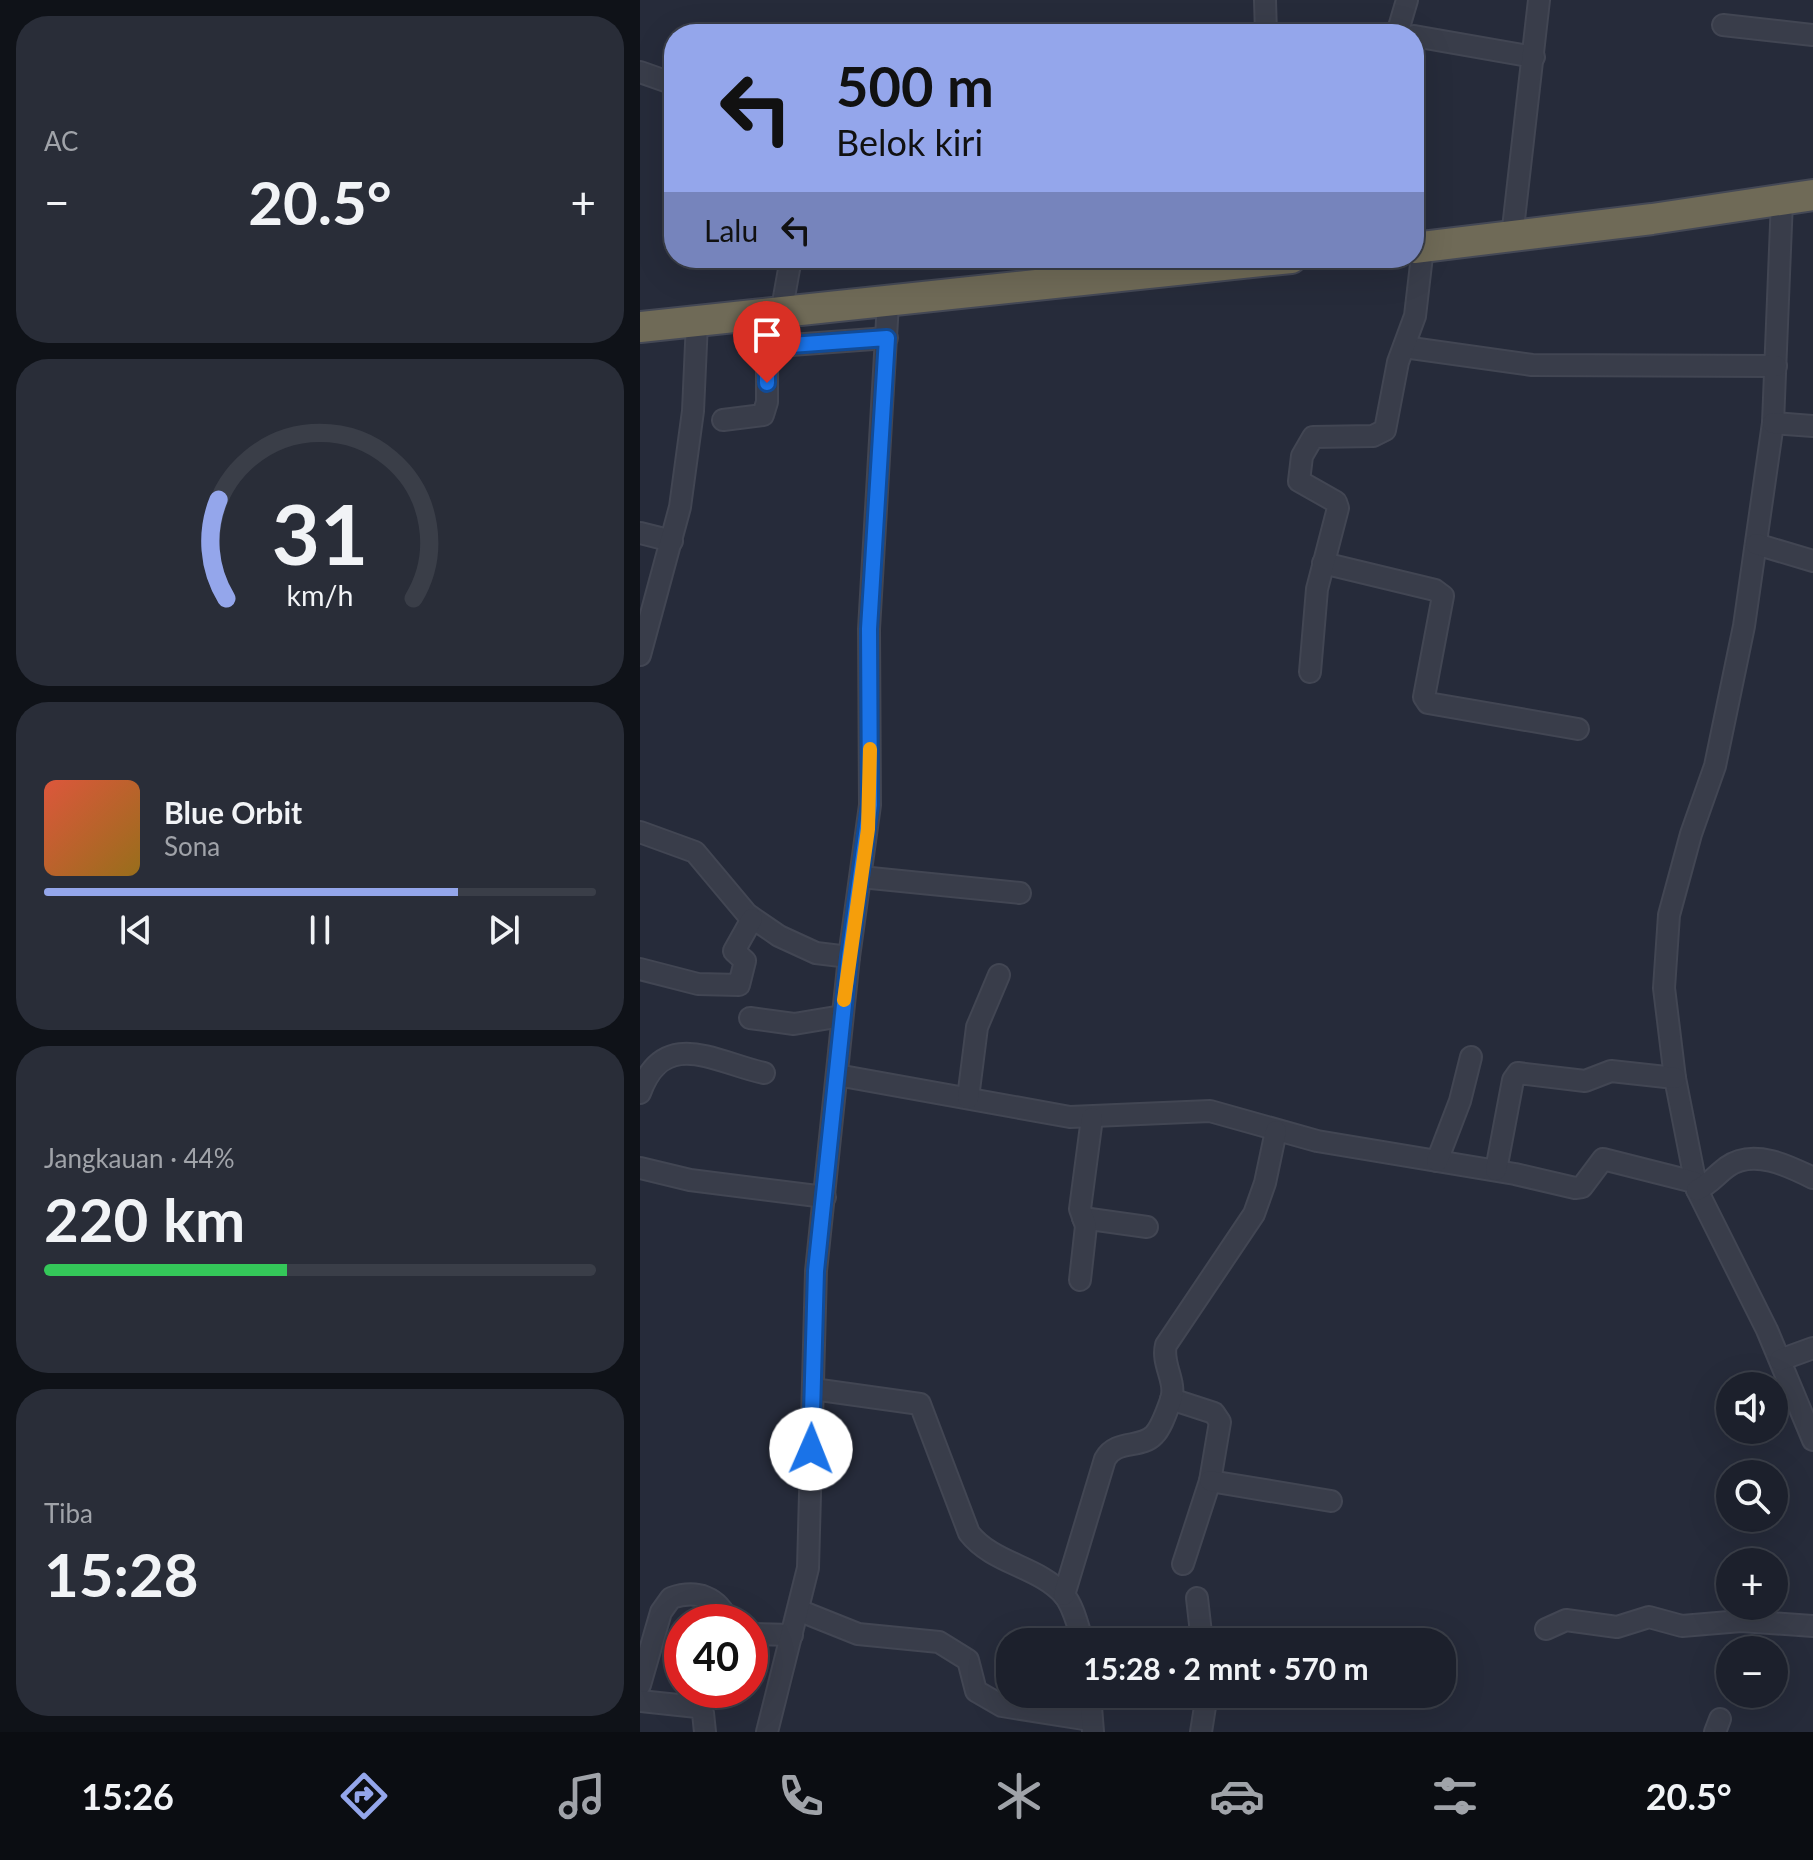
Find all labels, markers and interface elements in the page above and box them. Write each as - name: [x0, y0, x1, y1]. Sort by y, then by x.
- text: 500 m: [836, 52, 994, 119]
- icon: left: [704, 56, 808, 160]
- text: Belok kiri: [836, 120, 983, 164]
- text: AC: [44, 125, 79, 157]
- text: 20.5°: [248, 166, 392, 238]
- text: −: [44, 176, 70, 228]
- text: +: [570, 176, 596, 228]
- icon: left: [774, 208, 818, 252]
- text: Lalu: [704, 212, 758, 248]
- pin: [733, 301, 801, 383]
- icon: arrive: [745, 313, 789, 357]
- text: 31: [272, 482, 368, 582]
- text: km/h: [287, 578, 353, 612]
- text: Blue Orbit: [164, 794, 302, 830]
- text: Sona: [164, 830, 220, 862]
- icon: previous: [114, 908, 158, 952]
- icon: pause: [298, 908, 342, 952]
- icon: next: [482, 908, 526, 952]
- text: Jangkauan · 44%: [44, 1142, 235, 1174]
- text: 220 km: [44, 1183, 245, 1255]
- map controls: [1716, 1372, 1788, 1708]
- button: sound: [1716, 1372, 1788, 1444]
- position arrow: [769, 1407, 853, 1491]
- button: search: [1716, 1460, 1788, 1532]
- text: Tiba: [44, 1497, 93, 1529]
- text: 15:28: [44, 1538, 199, 1610]
- button: +: [1716, 1548, 1788, 1620]
- speed limit sign: 40: [664, 1604, 768, 1708]
- button: −: [1716, 1636, 1788, 1708]
- text: 15:28 · 2 mnt · 570 m: [1083, 1650, 1369, 1686]
- icon: directions: [336, 1768, 392, 1824]
- icon: music: [554, 1768, 610, 1824]
- icon: phone: [773, 1768, 829, 1824]
- icon: climate: [991, 1768, 1047, 1824]
- icon: car: [1209, 1768, 1265, 1824]
- icon: filters: [1427, 1768, 1483, 1824]
- text: 15:26: [81, 1774, 174, 1818]
- text: 20.5°: [1646, 1774, 1732, 1818]

